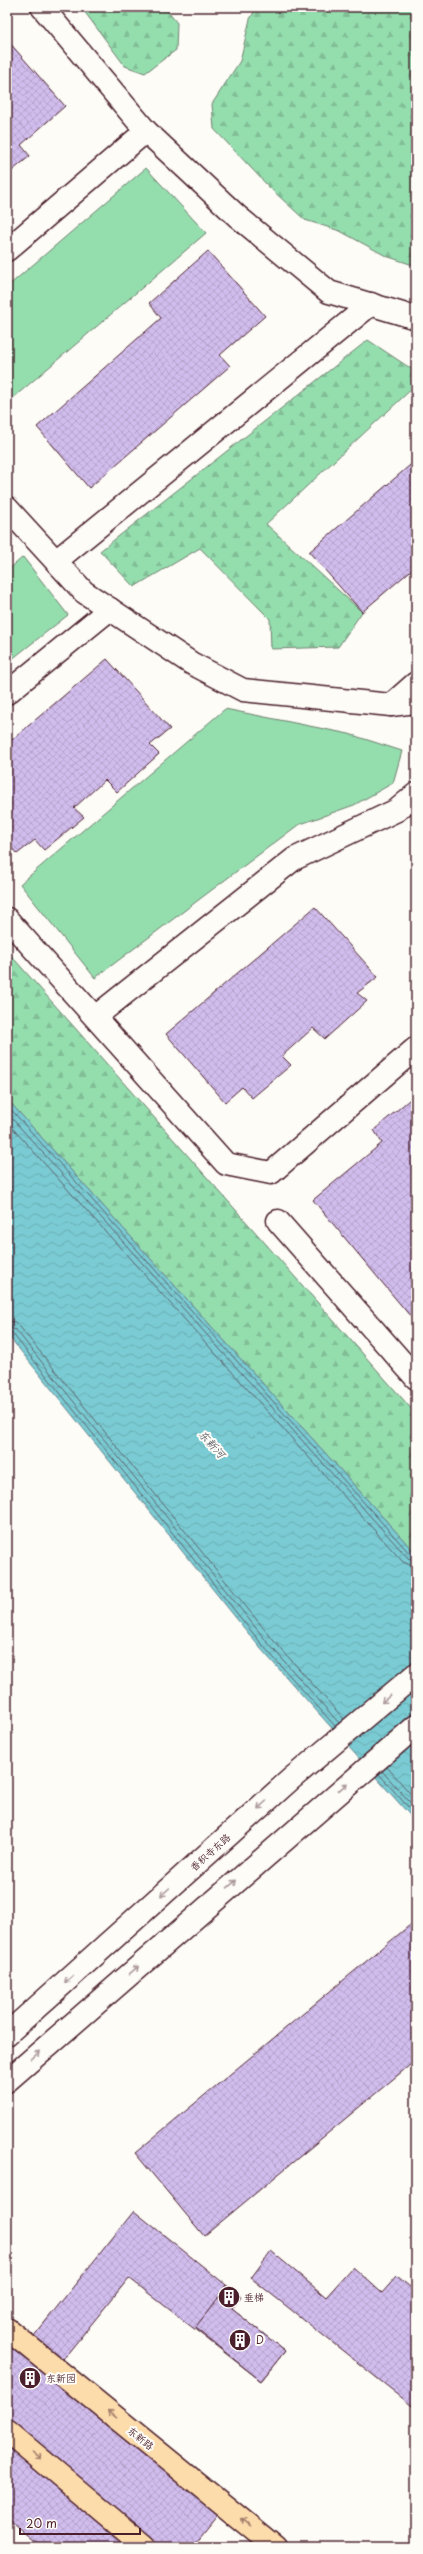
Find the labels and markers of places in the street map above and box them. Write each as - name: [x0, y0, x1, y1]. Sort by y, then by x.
- building icon: 垂梯: [216, 2284, 242, 2310]
- place label: 垂梯: [244, 2289, 264, 2304]
- building icon: D: [227, 2327, 253, 2353]
- place label: D: [256, 2332, 264, 2347]
- building icon: 东新园: [17, 2365, 43, 2391]
- place label: 东新园: [46, 2370, 76, 2385]

